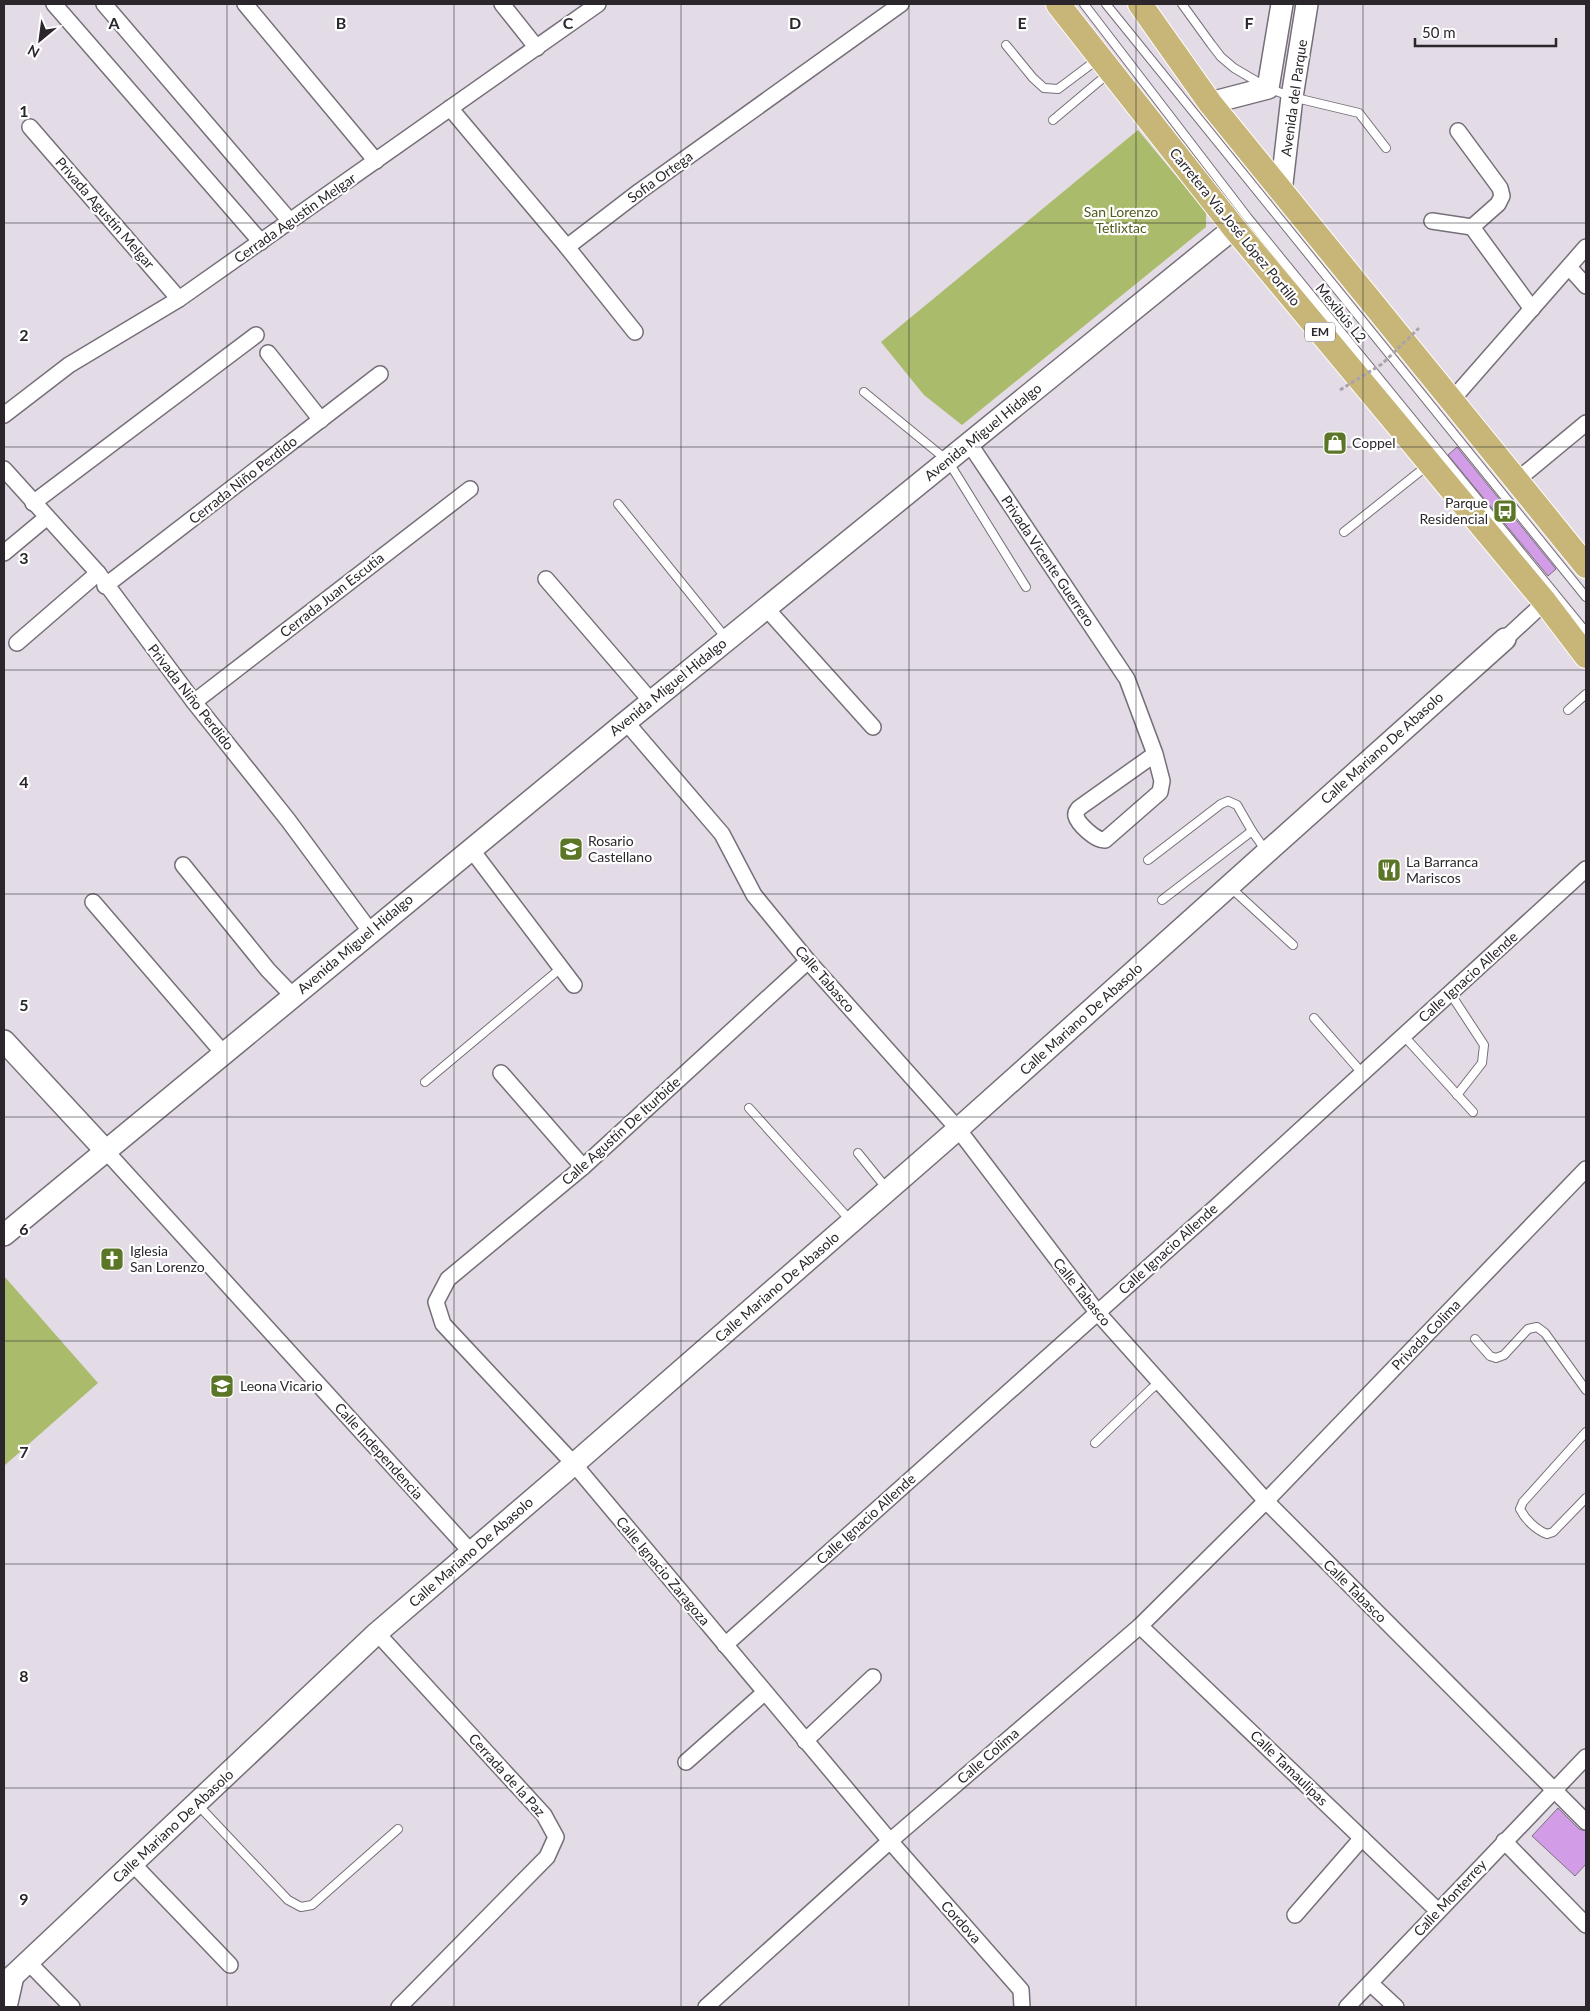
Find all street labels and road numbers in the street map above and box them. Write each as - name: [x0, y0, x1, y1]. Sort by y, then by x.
- street label: Avenida del Parque: [1277, 38, 1310, 158]
- street label: Carretera Vía José López Portillo: [1166, 144, 1304, 309]
- street label: Sofia Ortega: [624, 147, 696, 206]
- street label: Privada Agustín Melgar: [52, 153, 158, 272]
- street label: Cerrada Agustin Melgar: [230, 169, 359, 266]
- street label: Mexibús L2: [1312, 280, 1370, 346]
- road number: EM: [1305, 322, 1335, 342]
- street label: Avenida Miguel Hidalgo: [921, 379, 1045, 484]
- street label: Cerrada Niño Perdido: [185, 432, 300, 527]
- street label: Privada Vicente Guerrero: [998, 492, 1099, 630]
- street label: Cerrada Juan Escutia: [276, 549, 387, 641]
- street label: Avenida Miguel Hidalgo: [606, 634, 730, 739]
- street label: Privada Niño Perdido: [145, 640, 238, 753]
- street label: Calle Mariano De Abasolo: [1317, 688, 1446, 807]
- street label: Avenida Miguel Hidalgo: [293, 890, 416, 997]
- street label: Calle Ignacio Allende: [1415, 928, 1521, 1026]
- street label: Calle Tabasco: [792, 942, 859, 1015]
- street label: Calle Mariano De Abasolo: [1016, 959, 1145, 1078]
- street label: Calle Agustín De Iturbide: [558, 1073, 683, 1188]
- street label: Calle Ignacio Allende: [1115, 1200, 1221, 1298]
- street label: Calle Mariano De Abasolo: [711, 1228, 842, 1345]
- street label: Calle Tabasco: [1050, 1254, 1115, 1329]
- street label: Privada Colima: [1388, 1296, 1464, 1373]
- street label: Calle Independencia: [332, 1399, 427, 1502]
- street label: Calle Ignacio Allende: [813, 1470, 919, 1568]
- street label: Calle Mariano De Abasolo: [405, 1493, 536, 1610]
- street label: Calle Ignacio Zaragoza: [613, 1513, 714, 1629]
- street label: Calle Tabasco: [1320, 1555, 1391, 1626]
- street label: Calle Colima: [953, 1724, 1022, 1787]
- street label: Calle Tamaulipas: [1247, 1726, 1332, 1809]
- street label: Cerrada de la Paz: [466, 1730, 549, 1820]
- street label: Calle Mariano De Abasolo: [109, 1765, 237, 1886]
- street label: Calle Monterrey: [1410, 1855, 1490, 1940]
- street label: Cordova: [938, 1897, 985, 1947]

